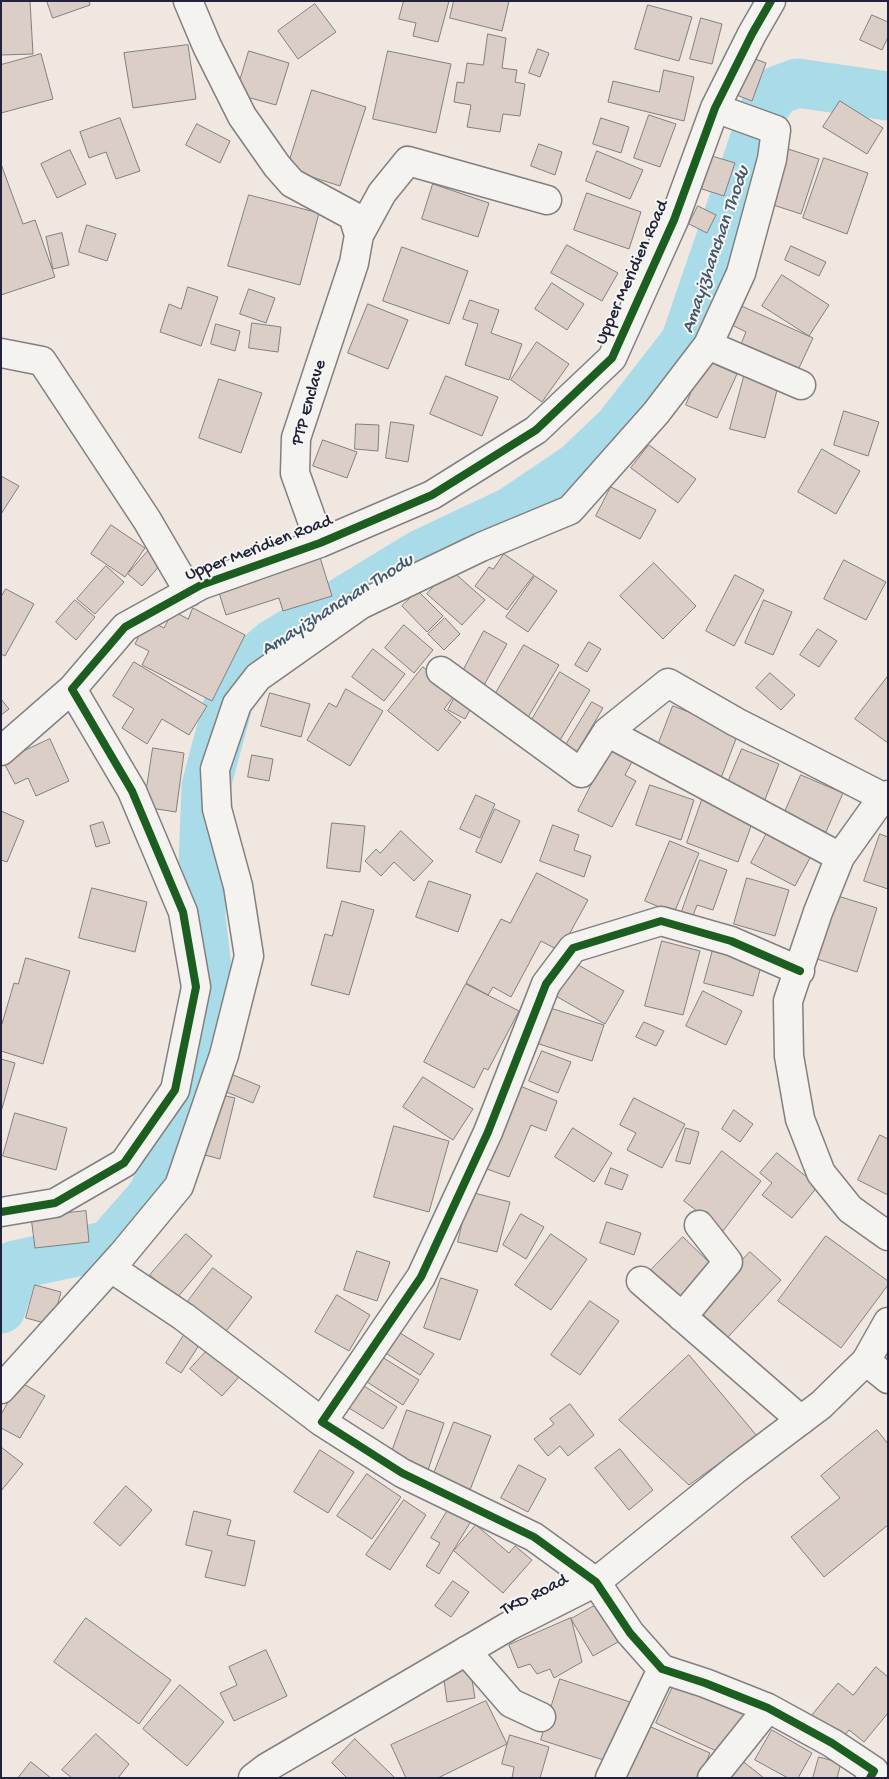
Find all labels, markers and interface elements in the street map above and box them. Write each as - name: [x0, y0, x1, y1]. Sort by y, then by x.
- water label: Amayizhanchan Thodu: [678, 164, 756, 336]
- street label: Upper Meridien Road: [591, 197, 675, 349]
- street label: PTP Enclave: [287, 358, 333, 448]
- street label: Upper Meridien Road: [182, 511, 336, 587]
- water label: Amayizhanchan Thodu: [258, 550, 418, 662]
- street label: TKD Road: [498, 1570, 572, 1622]

